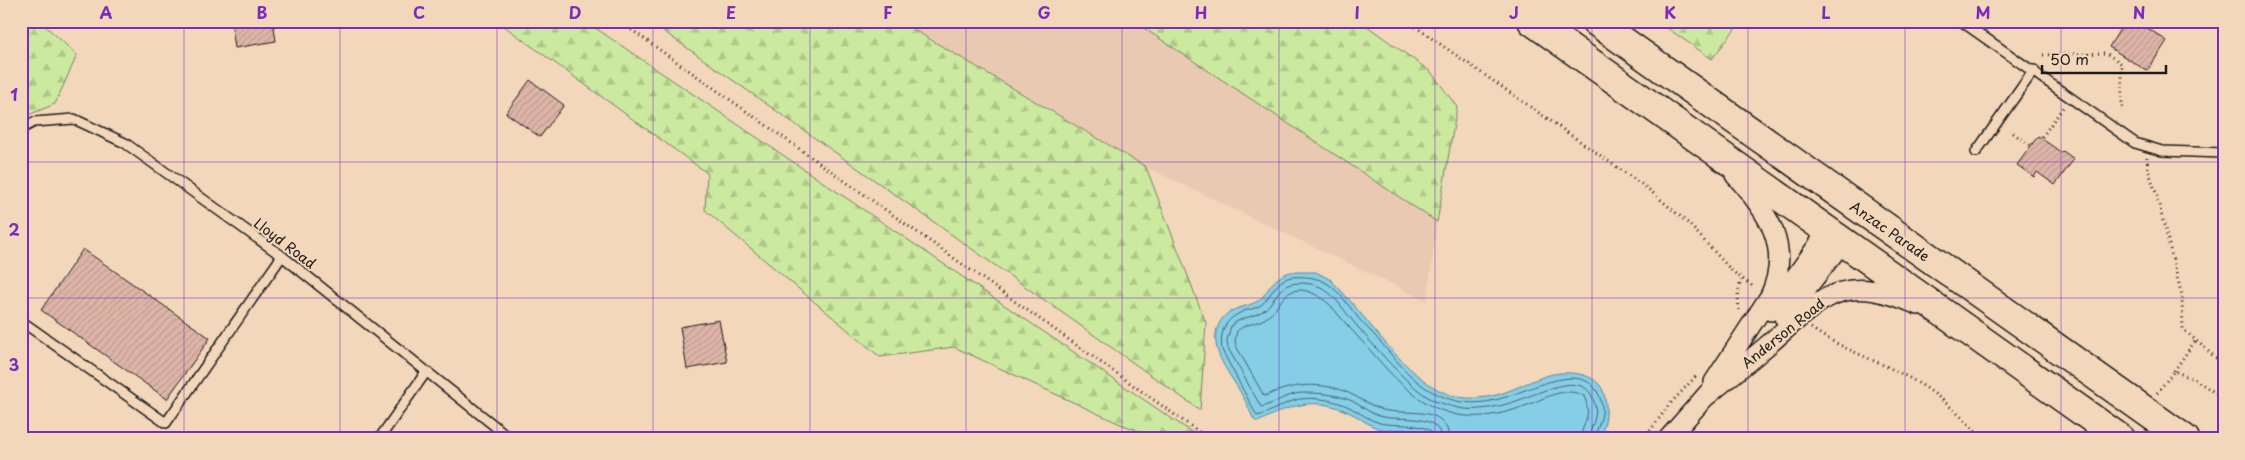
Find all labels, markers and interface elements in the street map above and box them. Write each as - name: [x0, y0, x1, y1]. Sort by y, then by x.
- text: A: [100, 0, 113, 24]
- text: B: [257, 0, 268, 24]
- text: C: [413, 0, 425, 24]
- text: D: [569, 0, 581, 24]
- text: E: [726, 0, 736, 24]
- text: F: [883, 0, 893, 24]
- text: G: [1037, 0, 1051, 24]
- text: H: [1195, 0, 1207, 24]
- text: I: [1354, 0, 1360, 24]
- text: J: [1509, 0, 1519, 24]
- text: K: [1664, 0, 1676, 24]
- text: L: [1821, 0, 1831, 24]
- text: M: [1975, 0, 1991, 24]
- text: N: [2133, 0, 2145, 24]
- scale bar: [2042, 42, 2166, 74]
- text: 50 m: [2050, 47, 2089, 70]
- text: 1: [10, 82, 18, 106]
- street label: Anzac Parade: [1846, 196, 1934, 266]
- street label: Lloyd Road: [249, 213, 321, 273]
- text: 2: [8, 217, 20, 241]
- street label: Anderson Road: [1737, 293, 1829, 373]
- text: 3: [9, 352, 19, 376]

